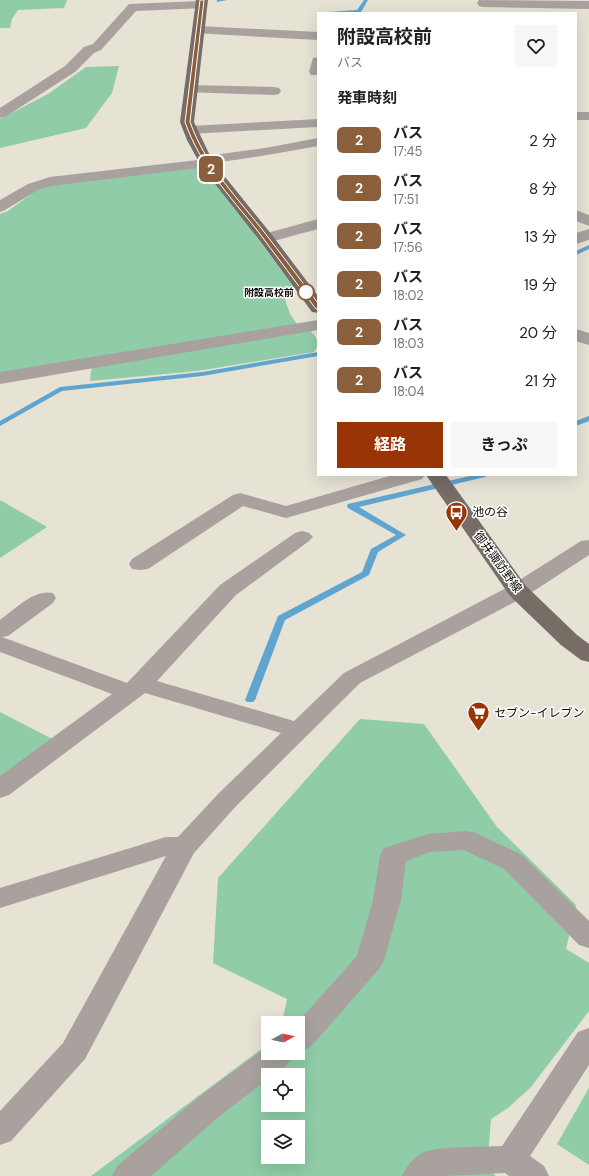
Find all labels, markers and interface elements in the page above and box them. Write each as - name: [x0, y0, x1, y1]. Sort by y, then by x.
- text: 附設高校前: [337, 24, 432, 49]
- button: heart: [515, 25, 557, 67]
- text: バス: [337, 54, 363, 71]
- text: 発車時刻: [337, 88, 397, 108]
- text: バス: [393, 123, 423, 143]
- text: 2: [355, 131, 363, 149]
- text: 2 分: [529, 131, 557, 151]
- text: 17:45: [393, 143, 422, 160]
- line badge: 2: [198, 156, 224, 182]
- text: 2: [207, 160, 215, 178]
- text: バス: [393, 171, 423, 191]
- text: 2: [355, 179, 363, 197]
- text: 8 分: [529, 179, 557, 199]
- text: 17:51: [393, 191, 419, 208]
- text: バス: [393, 219, 423, 239]
- text: 2: [355, 227, 363, 245]
- text: 13 分: [524, 227, 557, 247]
- text: 17:56: [393, 239, 423, 256]
- text: バス: [393, 267, 423, 287]
- text: 2: [355, 275, 363, 293]
- text: 19 分: [524, 275, 557, 295]
- marker: 附設高校前: [297, 283, 315, 301]
- place label: 附設高校前: [244, 286, 294, 299]
- text: 18:02: [393, 287, 424, 304]
- text: バス: [393, 315, 423, 335]
- text: 2: [355, 323, 363, 341]
- text: 20 分: [519, 323, 557, 343]
- text: 18:03: [393, 335, 424, 352]
- text: バス: [393, 363, 423, 383]
- text: 2: [355, 371, 363, 389]
- text: 21 分: [525, 371, 557, 391]
- text: 18:04: [393, 383, 424, 400]
- button: 経路: [337, 422, 443, 468]
- button: きっぷ: [451, 422, 557, 468]
- bus stop icon: 池の谷: [444, 499, 470, 532]
- place label: 池の谷: [472, 504, 508, 520]
- street label: 御井諏訪野線: [470, 528, 526, 596]
- supermarket icon: セブン-イレブン: [465, 700, 491, 733]
- place label: セブン-イレブン: [494, 705, 585, 721]
- north arrow: [261, 1016, 305, 1060]
- map controls: [261, 1016, 305, 1164]
- button: locate: [261, 1068, 305, 1112]
- button: layers: [261, 1120, 305, 1164]

